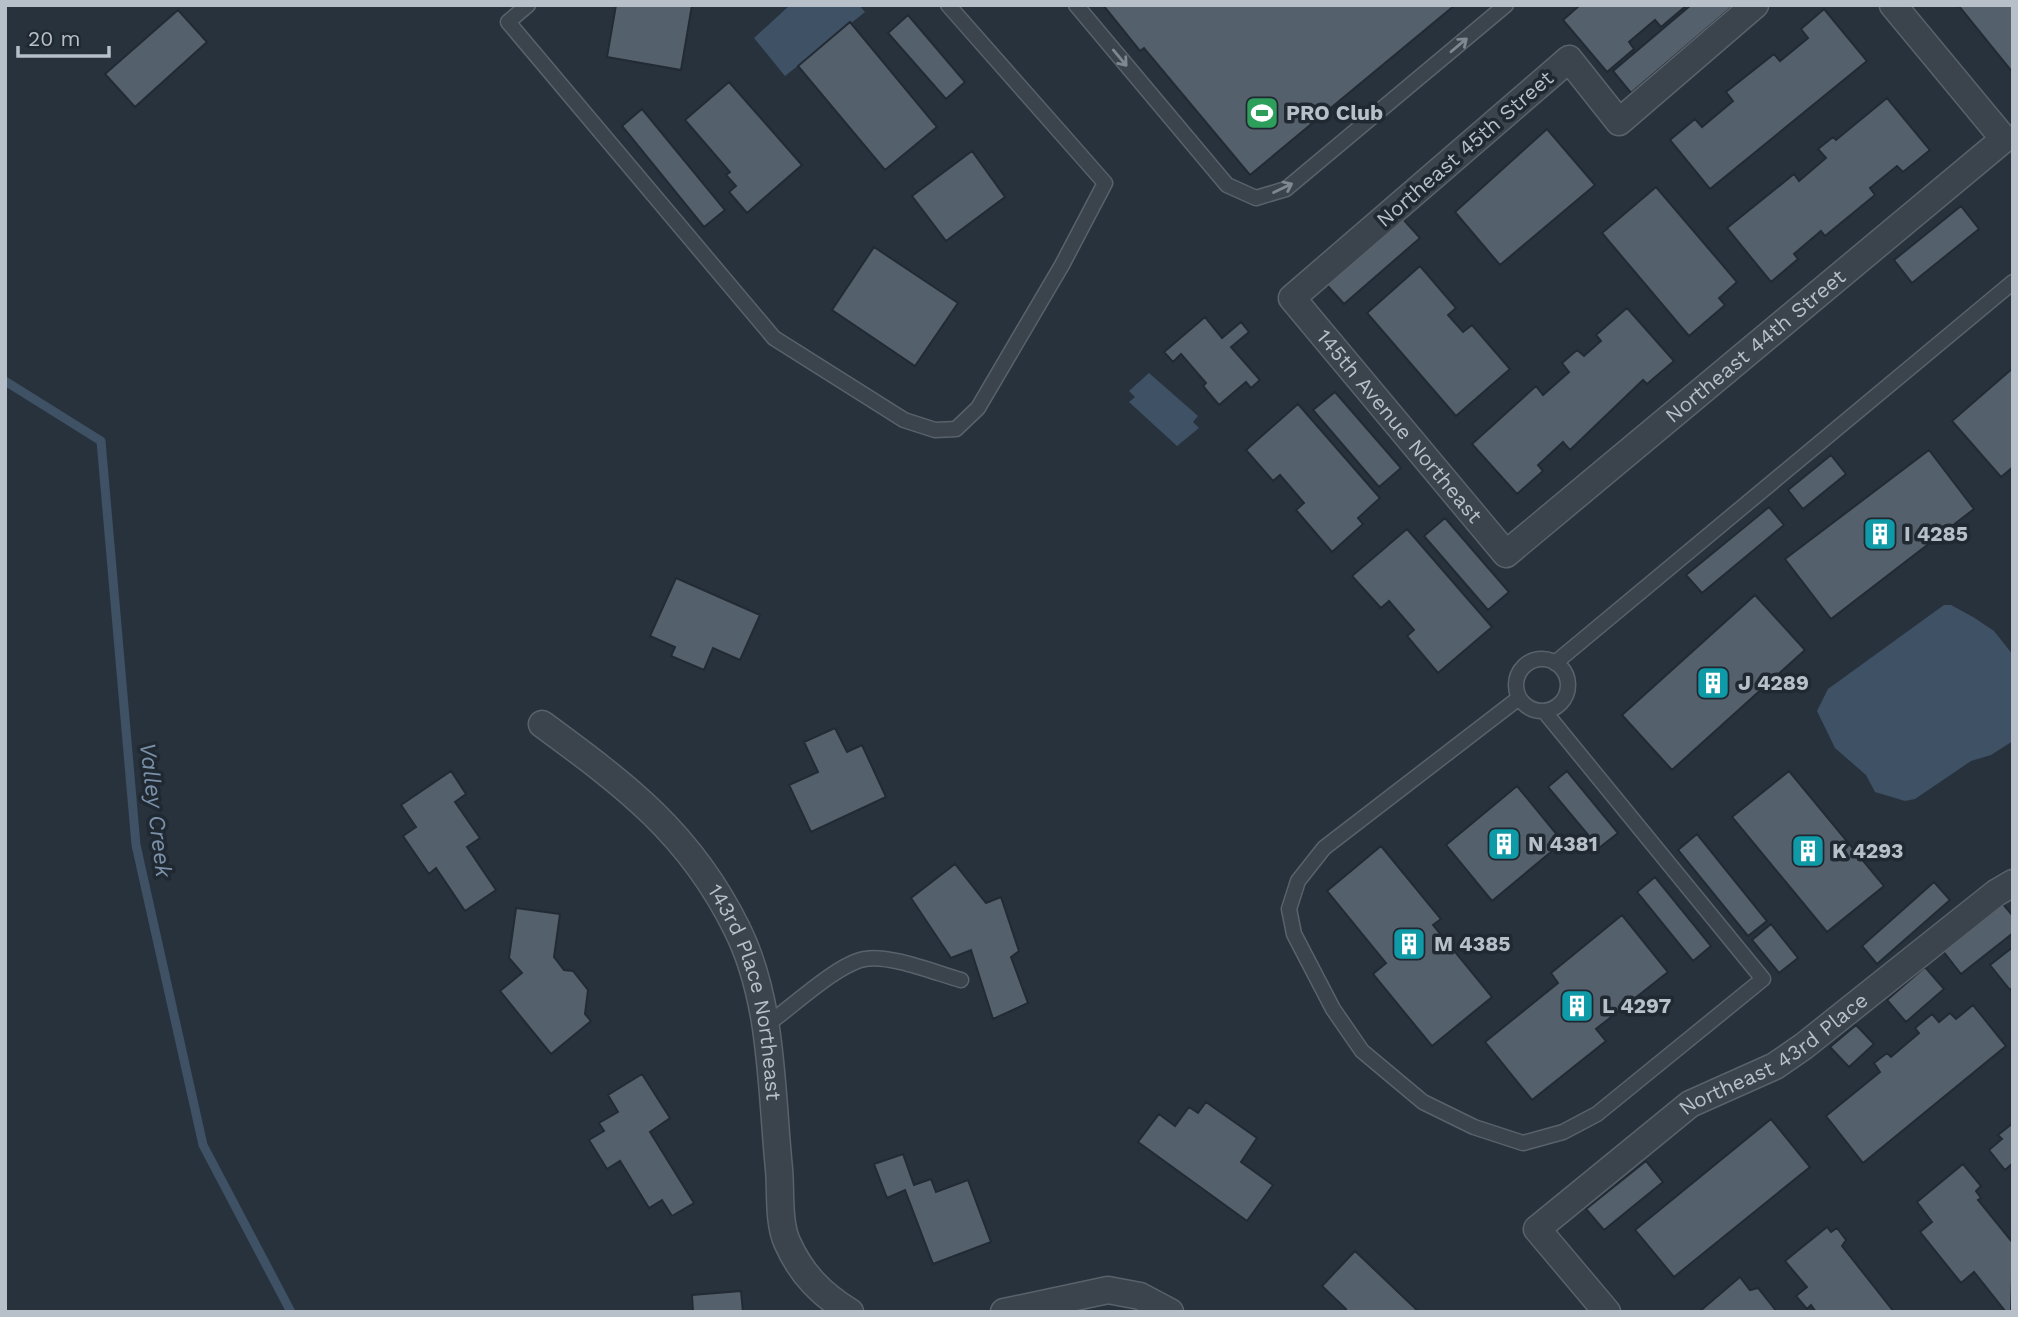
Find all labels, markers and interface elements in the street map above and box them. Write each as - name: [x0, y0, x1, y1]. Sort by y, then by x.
- scale bar: [18, 14, 108, 58]
- text: 20 m: [28, 26, 80, 51]
- one-way arrow: [1450, 37, 1468, 53]
- one-way arrow: [1112, 48, 1128, 66]
- street label: Northeast 45th Street: [1371, 65, 1558, 232]
- sports icon: PRO Club: [1243, 94, 1281, 132]
- place label: PRO Club: [1286, 100, 1383, 125]
- one-way arrow: [1272, 181, 1293, 194]
- street label: Northeast 44th Street: [1660, 264, 1850, 428]
- street label: 145th Avenue Northeast: [1312, 324, 1488, 528]
- building icon: I 4285: [1861, 515, 1899, 553]
- place label: I 4285: [1904, 521, 1968, 546]
- building icon: J 4289: [1694, 664, 1732, 702]
- place label: J 4289: [1738, 670, 1809, 695]
- water label: Valley Creek: [134, 741, 177, 880]
- building icon: N 4381: [1485, 825, 1523, 863]
- place label: N 4381: [1528, 831, 1598, 856]
- building icon: K 4293: [1789, 832, 1827, 870]
- place label: K 4293: [1832, 838, 1904, 863]
- street label: 143rd Place Northeast: [703, 879, 787, 1102]
- building icon: M 4385: [1390, 925, 1428, 963]
- place label: M 4385: [1434, 931, 1511, 956]
- building icon: L 4297: [1558, 987, 1596, 1025]
- street label: Northeast 43rd Place: [1673, 987, 1873, 1120]
- place label: L 4297: [1602, 993, 1671, 1018]

